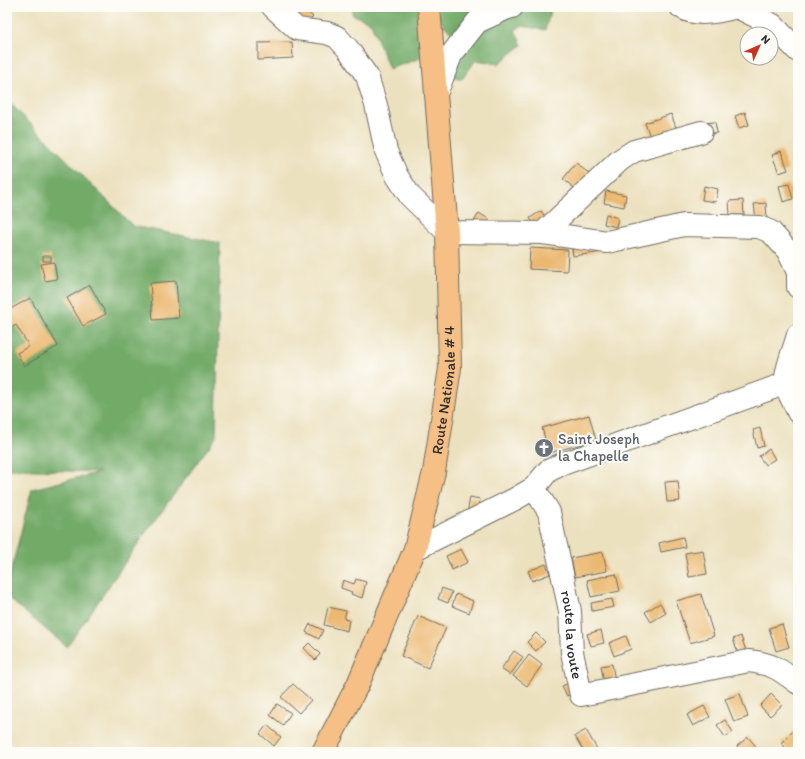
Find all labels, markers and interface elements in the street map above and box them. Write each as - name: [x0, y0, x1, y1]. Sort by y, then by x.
- north arrow: [739, 26, 779, 66]
- text: N: [758, 32, 773, 47]
- street label: Route Nationale # 4: [428, 326, 459, 456]
- place label: Saint Joseph la Chapelle: [558, 430, 640, 465]
- church icon: Saint Joseph la Chapelle: [533, 437, 555, 459]
- street label: route la voute: [557, 589, 586, 681]

